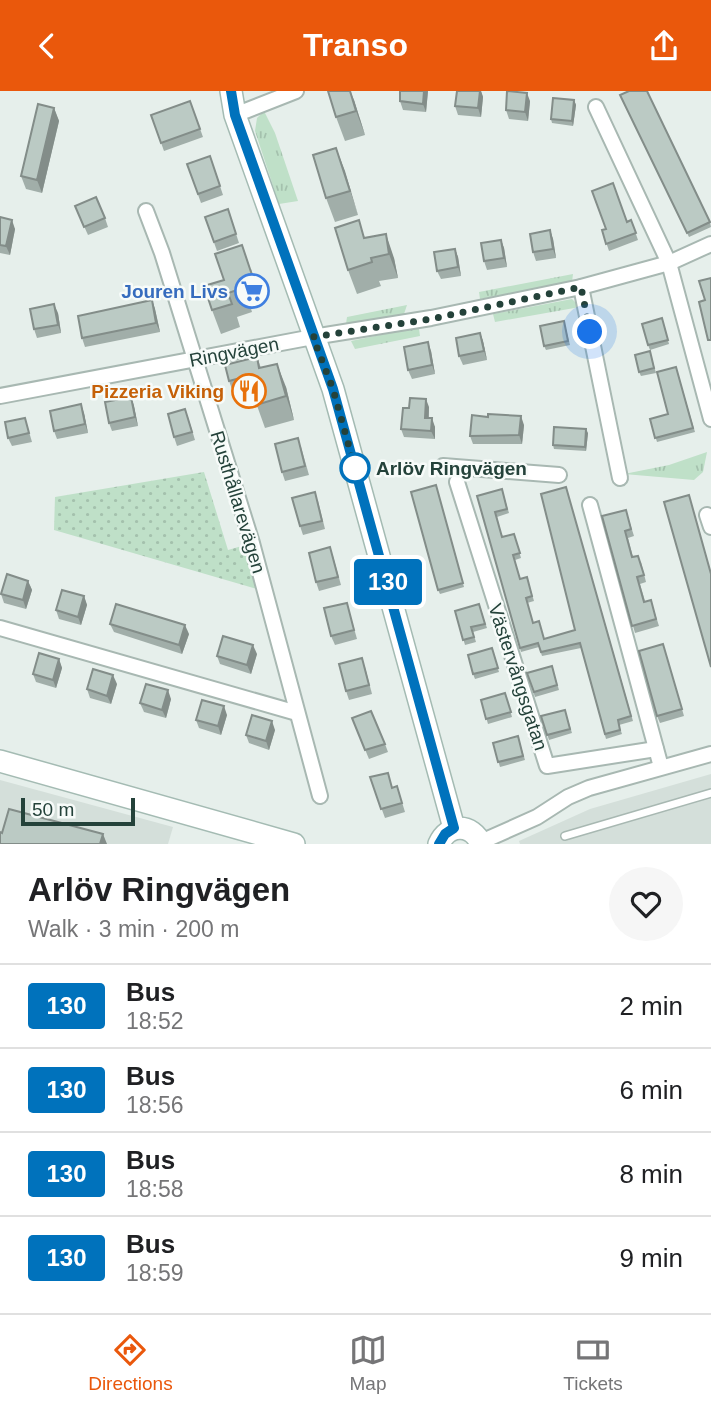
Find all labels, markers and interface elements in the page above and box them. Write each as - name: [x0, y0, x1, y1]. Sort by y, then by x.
- icon: back: [28, 27, 66, 65]
- text: Transo: [303, 27, 408, 63]
- icon: share: [645, 27, 683, 65]
- supermarket icon: Jouren Livs: [233, 272, 271, 310]
- place label: Jouren Livs: [121, 281, 228, 302]
- your location: [572, 314, 607, 349]
- street label: Ringvägen: [187, 333, 281, 371]
- restaurant icon: Pizzeria Viking: [230, 372, 268, 410]
- place label: Pizzeria Viking: [91, 381, 224, 402]
- street label: Rusthållarevägen: [206, 428, 270, 576]
- marker: Arlöv Ringvägen: [340, 453, 370, 483]
- place label: Arlöv Ringvägen: [376, 458, 527, 479]
- line badge: 130: [348, 559, 428, 605]
- text: 130: [368, 568, 408, 595]
- street label: Västervångsgatan: [484, 601, 552, 753]
- scale bar: [21, 795, 135, 827]
- text: 50 m: [32, 799, 74, 820]
- button: heart: [609, 867, 683, 941]
- text: Arlöv Ringvägen: [28, 871, 290, 908]
- text: Walk · 3 min · 200 m: [28, 916, 239, 942]
- text: Bus: [126, 977, 175, 1007]
- text: 2 min: [619, 991, 683, 1021]
- text: 130: [46, 992, 87, 1019]
- text: 18:52: [126, 1008, 184, 1034]
- text: Bus: [126, 1061, 175, 1091]
- text: 6 min: [619, 1075, 683, 1105]
- text: 130: [46, 1076, 87, 1103]
- text: 18:56: [126, 1092, 184, 1118]
- text: Bus: [126, 1145, 175, 1175]
- text: 8 min: [619, 1159, 683, 1189]
- text: 130: [46, 1160, 87, 1187]
- text: 18:58: [126, 1176, 184, 1202]
- text: Bus: [126, 1229, 175, 1259]
- text: 9 min: [619, 1243, 683, 1273]
- text: 130: [46, 1244, 87, 1271]
- text: 18:59: [126, 1260, 184, 1286]
- tab: Directions: [88, 1331, 173, 1395]
- tab: Map: [349, 1331, 387, 1395]
- tab: Tickets: [563, 1331, 623, 1395]

